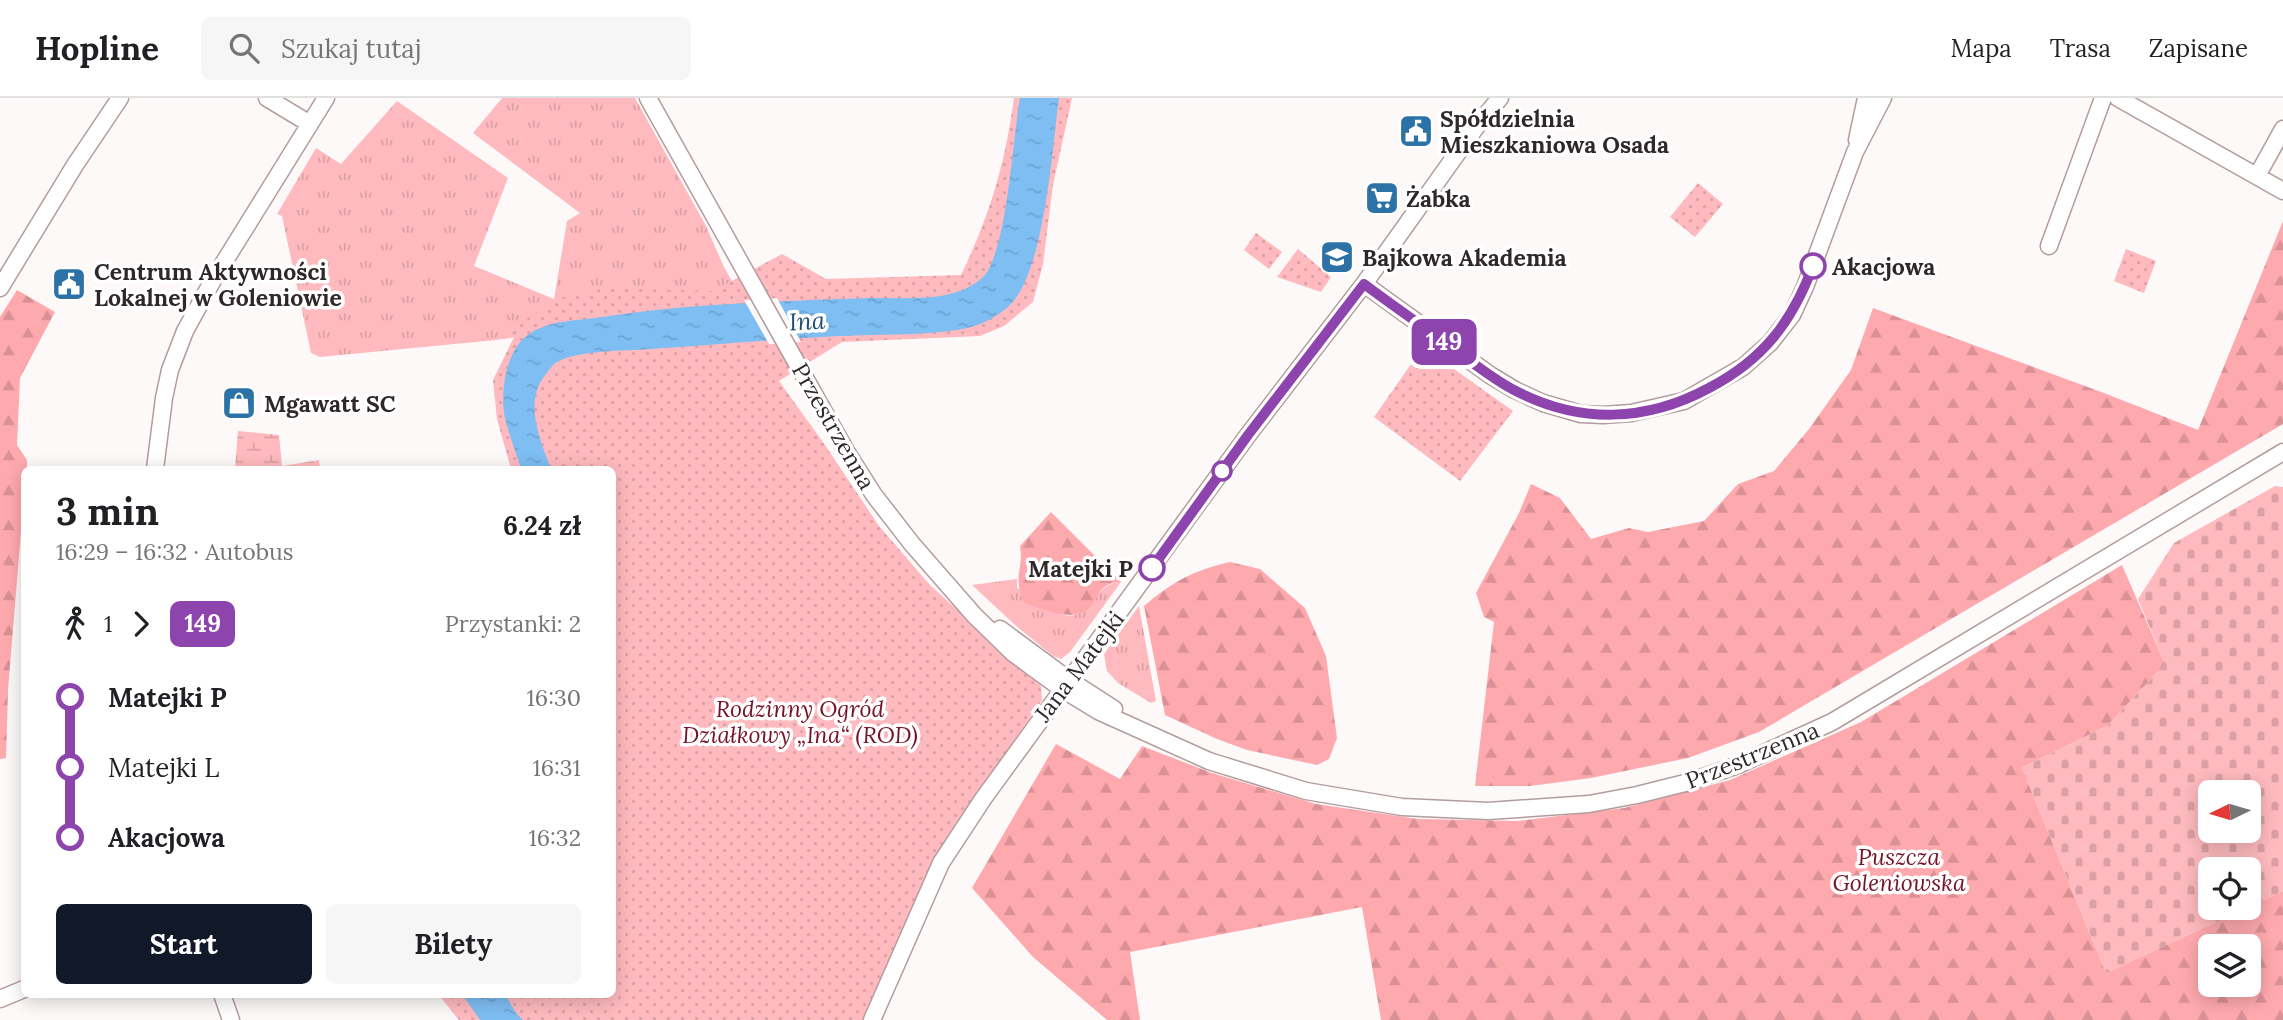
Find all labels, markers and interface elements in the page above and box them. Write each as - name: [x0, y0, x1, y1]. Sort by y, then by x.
- search box: [201, 17, 691, 80]
- text: Hopline: [35, 27, 159, 69]
- icon: search: [225, 29, 263, 67]
- text: Szukaj tutaj: [281, 32, 421, 65]
- text: Mapa: [1951, 33, 2012, 64]
- text: Trasa: [2050, 33, 2111, 64]
- text: Zapisane: [2149, 33, 2248, 64]
- place label: Spółdzielnia Mieszkaniowa Osada: [1440, 104, 1669, 159]
- public building icon: Spółdzielnia Mieszkaniowa Osada: [1397, 112, 1435, 150]
- supermarket icon: Żabka: [1363, 179, 1401, 217]
- place label: Żabka: [1406, 184, 1471, 213]
- school or university icon: Bajkowa Akademia: [1318, 238, 1356, 276]
- place label: Bajkowa Akademia: [1362, 243, 1567, 272]
- place label: Akacjowa: [1832, 252, 1935, 281]
- marker: Akacjowa: [1800, 253, 1826, 279]
- place label: Centrum Aktywności Lokalnej w Goleniowie: [94, 257, 342, 312]
- public building icon: Centrum Aktywności Lokalnej w Goleniowie: [50, 265, 88, 303]
- water label: Ina: [788, 305, 826, 337]
- line badge: 149: [1404, 319, 1484, 365]
- text: 149: [1426, 326, 1462, 357]
- street label: Przestrzenna: [786, 358, 882, 495]
- shop icon: Mgawatt SC: [220, 384, 258, 422]
- place label: Mgawatt SC: [264, 389, 396, 418]
- unlabelled marker: [1212, 461, 1232, 481]
- text: 3 min: [56, 487, 159, 535]
- text: 6.24 zł: [503, 509, 581, 542]
- text: 16:29 – 16:32 · Autobus: [56, 537, 293, 566]
- place label: Matejki P: [1028, 554, 1133, 583]
- marker: Matejki P: [1139, 555, 1165, 581]
- icon: walk: [56, 605, 94, 643]
- icon: forward: [122, 605, 160, 643]
- street label: Jana Matejki: [1027, 605, 1130, 728]
- text: 149: [184, 608, 221, 639]
- text: 1: [104, 609, 112, 638]
- text: Przystanki: 2: [445, 609, 581, 638]
- text: Matejki P: [108, 681, 227, 714]
- text: 16:30: [526, 683, 581, 712]
- park label: Rodzinny Ogród Działkowy „Ina“ (ROD): [682, 694, 918, 750]
- street label: Przestrzenna: [1681, 715, 1823, 795]
- text: Matejki L: [108, 751, 219, 784]
- text: 16:31: [532, 753, 581, 782]
- north arrow: [2198, 780, 2261, 844]
- map controls: [2198, 780, 2261, 997]
- text: Akacjowa: [108, 821, 225, 854]
- text: 16:32: [528, 823, 581, 852]
- park label: Puszcza Goleniowska: [1832, 842, 1966, 897]
- button: locate: [2198, 857, 2261, 920]
- button: Start: [56, 904, 312, 984]
- button: Bilety: [326, 904, 581, 984]
- button: layers: [2198, 934, 2261, 997]

